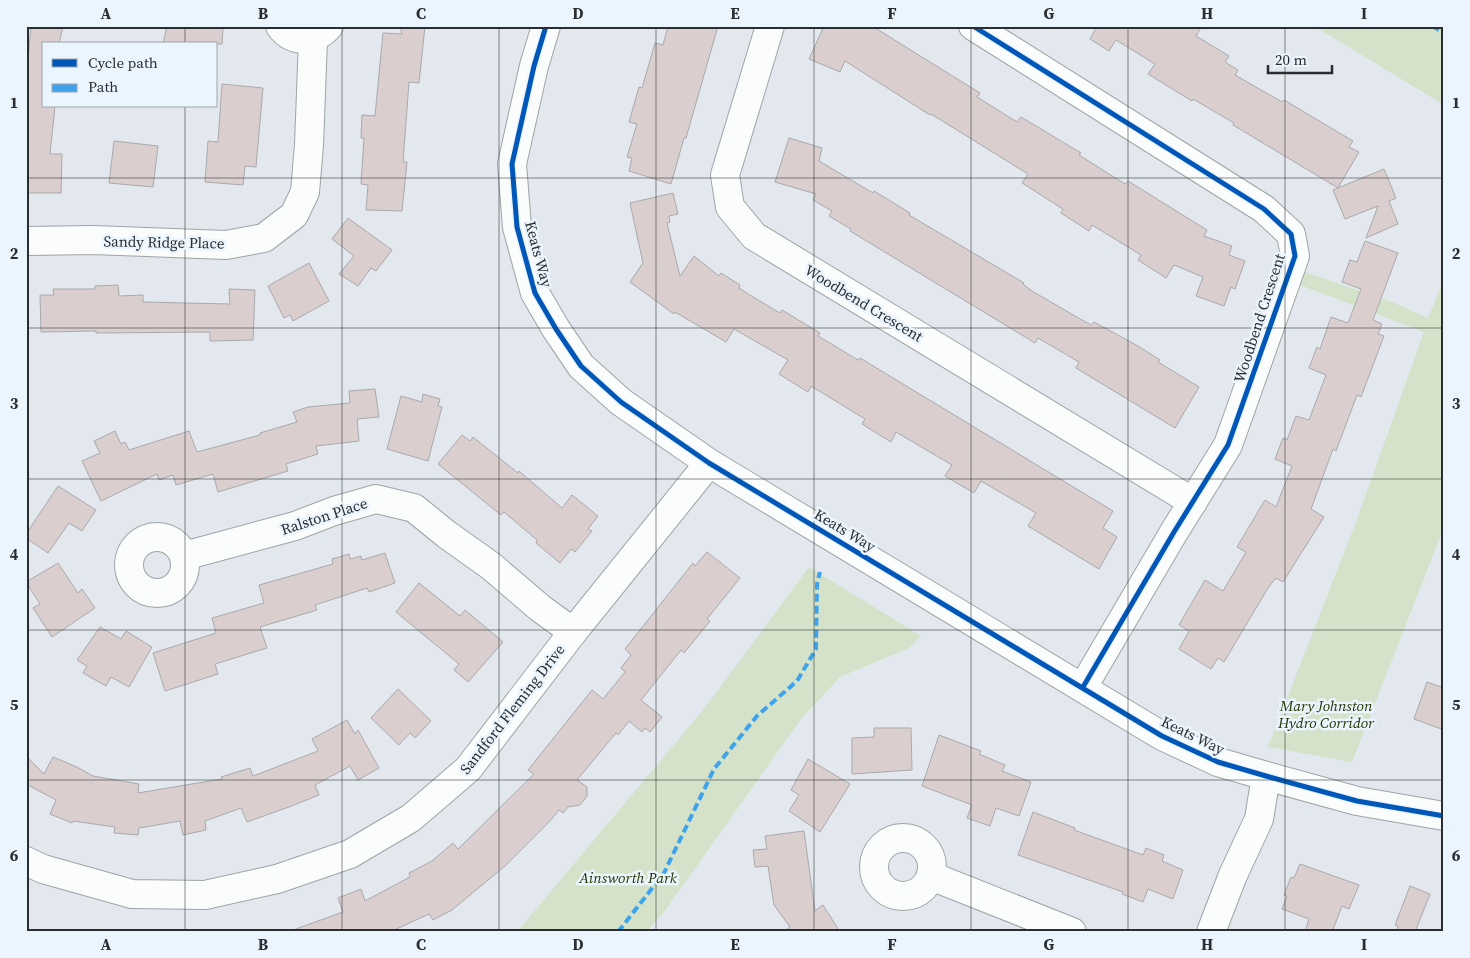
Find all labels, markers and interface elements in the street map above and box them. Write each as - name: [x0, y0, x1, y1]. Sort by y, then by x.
- text: A: [101, 2, 112, 24]
- text: B: [258, 2, 269, 24]
- text: C: [416, 2, 426, 24]
- text: D: [572, 2, 584, 24]
- text: E: [730, 2, 740, 24]
- text: F: [887, 2, 897, 24]
- text: G: [1044, 2, 1055, 24]
- text: H: [1201, 2, 1213, 24]
- text: I: [1361, 2, 1367, 24]
- legend: [42, 42, 218, 108]
- scale bar: [1268, 42, 1331, 74]
- text: 20 m: [1275, 49, 1307, 70]
- text: Cycle path: [88, 52, 158, 73]
- text: Path: [88, 76, 118, 97]
- text: 1: [10, 91, 18, 113]
- text: 1: [1452, 91, 1460, 113]
- street label: Keats Way: [520, 219, 558, 290]
- street label: Sandy Ridge Place: [103, 230, 225, 254]
- text: 2: [10, 242, 19, 264]
- text: 2: [1452, 242, 1461, 264]
- street label: Woodbend Crescent: [1228, 251, 1290, 385]
- street label: Woodbend Crescent: [801, 259, 927, 347]
- text: 3: [10, 392, 19, 414]
- text: 3: [1452, 392, 1461, 414]
- street label: Ralston Place: [278, 492, 370, 540]
- street label: Keats Way: [811, 504, 880, 557]
- text: 4: [10, 543, 19, 565]
- text: 4: [1452, 543, 1461, 565]
- street label: Sandford Fleming Drive: [455, 639, 570, 778]
- text: 5: [10, 693, 19, 715]
- text: 5: [1452, 693, 1461, 715]
- park label: Mary Johnston Hydro Corridor: [1277, 695, 1375, 733]
- street label: Keats Way: [1158, 711, 1228, 759]
- text: 6: [10, 844, 19, 866]
- text: 6: [1452, 844, 1461, 866]
- park label: Ainsworth Park: [578, 867, 678, 888]
- text: A: [101, 933, 112, 955]
- text: B: [258, 933, 269, 955]
- text: C: [416, 933, 426, 955]
- text: D: [572, 933, 584, 955]
- text: E: [730, 933, 740, 955]
- text: F: [887, 933, 897, 955]
- text: G: [1044, 933, 1055, 955]
- text: H: [1201, 933, 1213, 955]
- text: I: [1361, 933, 1367, 955]

